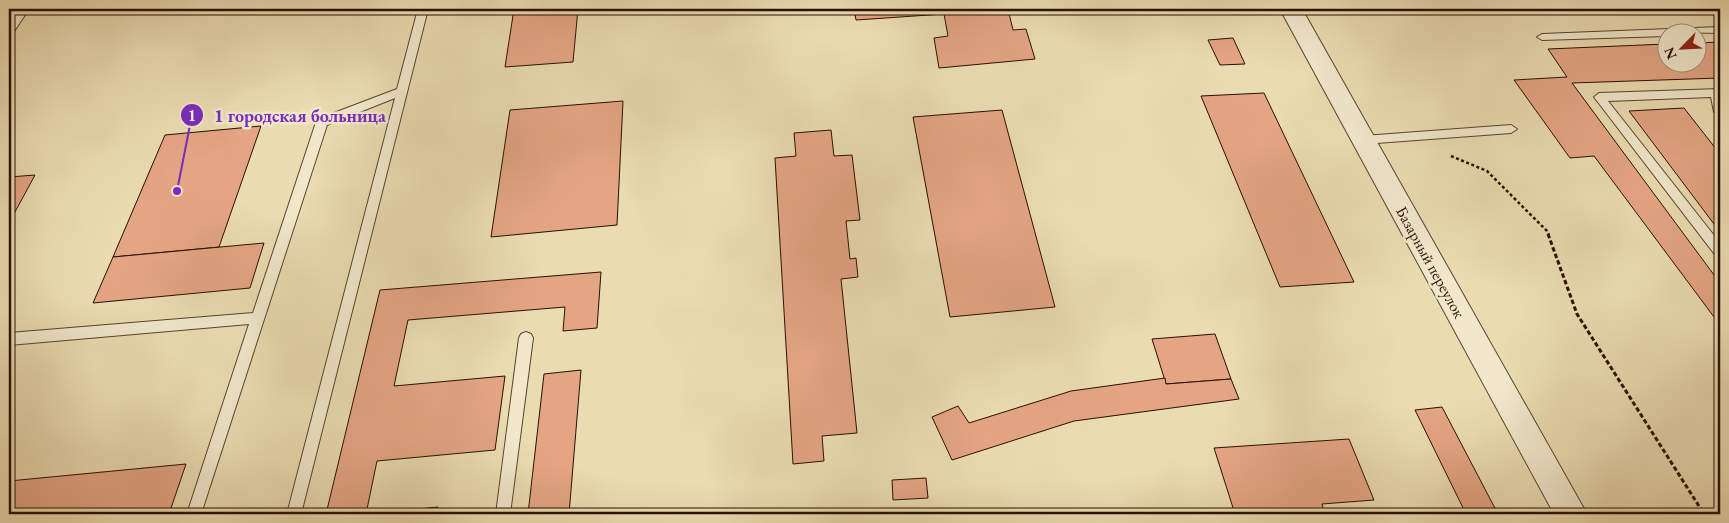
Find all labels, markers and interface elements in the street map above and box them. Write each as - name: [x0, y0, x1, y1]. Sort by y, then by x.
- north arrow: [1656, 22, 1706, 72]
- text: N: [1659, 44, 1681, 62]
- callout: 1 городская больница: [179, 99, 396, 132]
- text: 1 городская больница: [214, 104, 386, 127]
- text: 1: [188, 106, 196, 125]
- street label: Базарный переулок: [1391, 203, 1470, 322]

